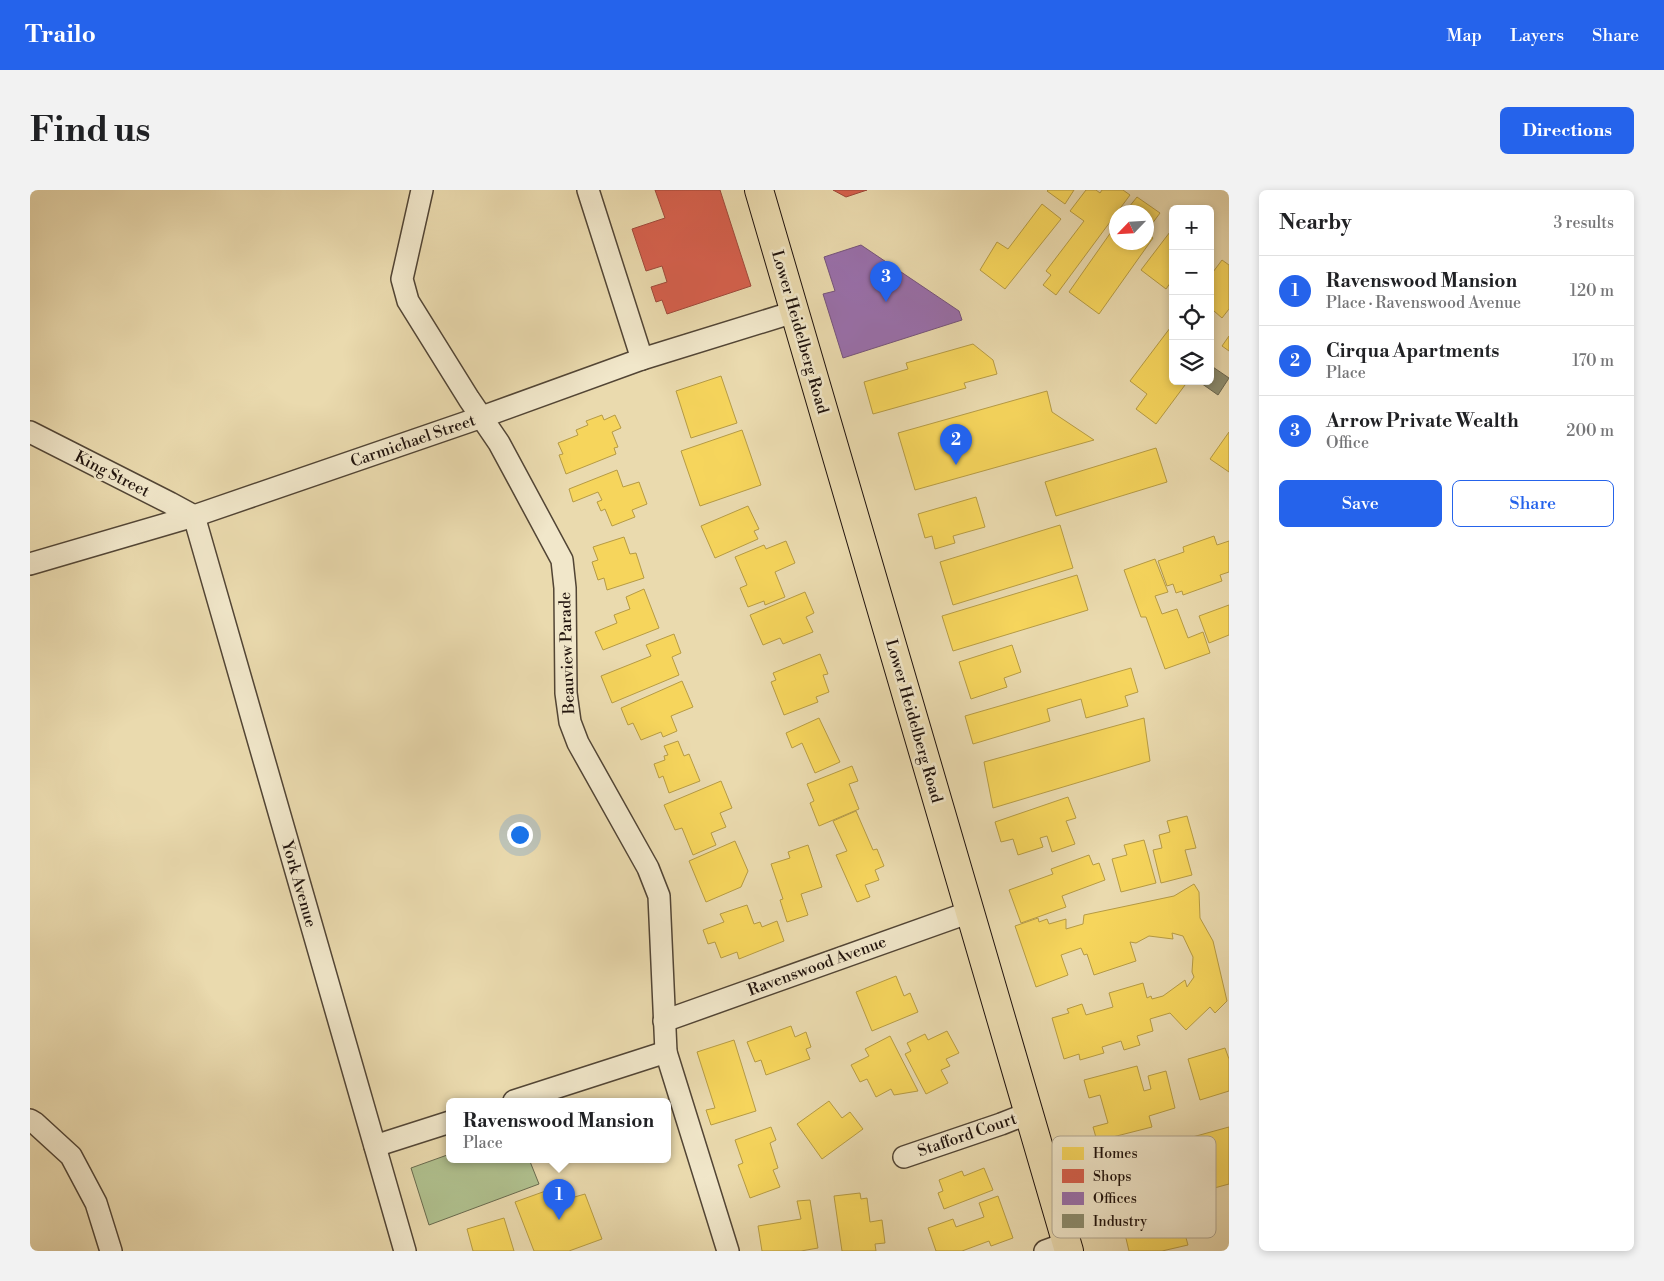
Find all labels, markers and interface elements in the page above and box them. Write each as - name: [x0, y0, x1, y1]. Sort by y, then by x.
- text: Trailo: [25, 20, 96, 50]
- text: Map: [1447, 24, 1482, 47]
- text: Layers: [1510, 24, 1564, 47]
- text: Share: [1592, 24, 1639, 47]
- button: Directions: [1500, 107, 1634, 154]
- text: Find us: [30, 109, 150, 152]
- north arrow: [1109, 205, 1154, 250]
- map controls: [1169, 205, 1214, 385]
- button: +: [1169, 205, 1214, 250]
- text: Nearby: [1279, 210, 1352, 236]
- text: 3 results: [1553, 213, 1614, 233]
- street label: Lower Heidelberg Road: [767, 248, 833, 416]
- button: −: [1169, 250, 1214, 295]
- pin: 3: [870, 261, 902, 302]
- text: Ravenswood Mansion: [1326, 269, 1517, 293]
- text: 1: [1291, 281, 1299, 301]
- text: 120 m: [1570, 281, 1614, 301]
- text: Place · Ravenswood Avenue: [1326, 293, 1521, 313]
- button: locate: [1169, 295, 1214, 340]
- text: Cirqua Apartments: [1326, 339, 1499, 363]
- button: layers: [1169, 340, 1214, 385]
- text: 2: [1290, 351, 1300, 371]
- text: 170 m: [1572, 351, 1614, 371]
- text: Place: [1326, 363, 1366, 383]
- text: Arrow Private Wealth: [1326, 409, 1519, 433]
- street label: Carmichael Street: [348, 410, 478, 472]
- text: 3: [1290, 421, 1300, 441]
- text: 200 m: [1566, 421, 1614, 441]
- pin: 2: [940, 424, 972, 465]
- text: Office: [1326, 433, 1369, 453]
- street label: King Street: [71, 447, 153, 502]
- button: Save: [1279, 480, 1442, 527]
- button: Share: [1452, 480, 1614, 527]
- street label: Beauview Parade: [555, 591, 579, 716]
- street label: Lower Heidelberg Road: [881, 637, 947, 805]
- your location: [507, 822, 533, 848]
- street label: York Avenue: [277, 837, 321, 930]
- street label: Ravenswood Avenue: [745, 932, 889, 1000]
- popup: [446, 1098, 671, 1163]
- text: Ravenswood Mansion: [463, 1109, 654, 1133]
- street label: Stafford Court: [915, 1109, 1020, 1161]
- text: Place: [463, 1133, 503, 1153]
- legend: [1052, 1136, 1216, 1238]
- text: Homes: [1093, 1145, 1138, 1163]
- text: Shops: [1093, 1168, 1131, 1186]
- pin: 1: [543, 1179, 575, 1220]
- text: Offices: [1093, 1190, 1137, 1208]
- text: Industry: [1093, 1213, 1147, 1231]

